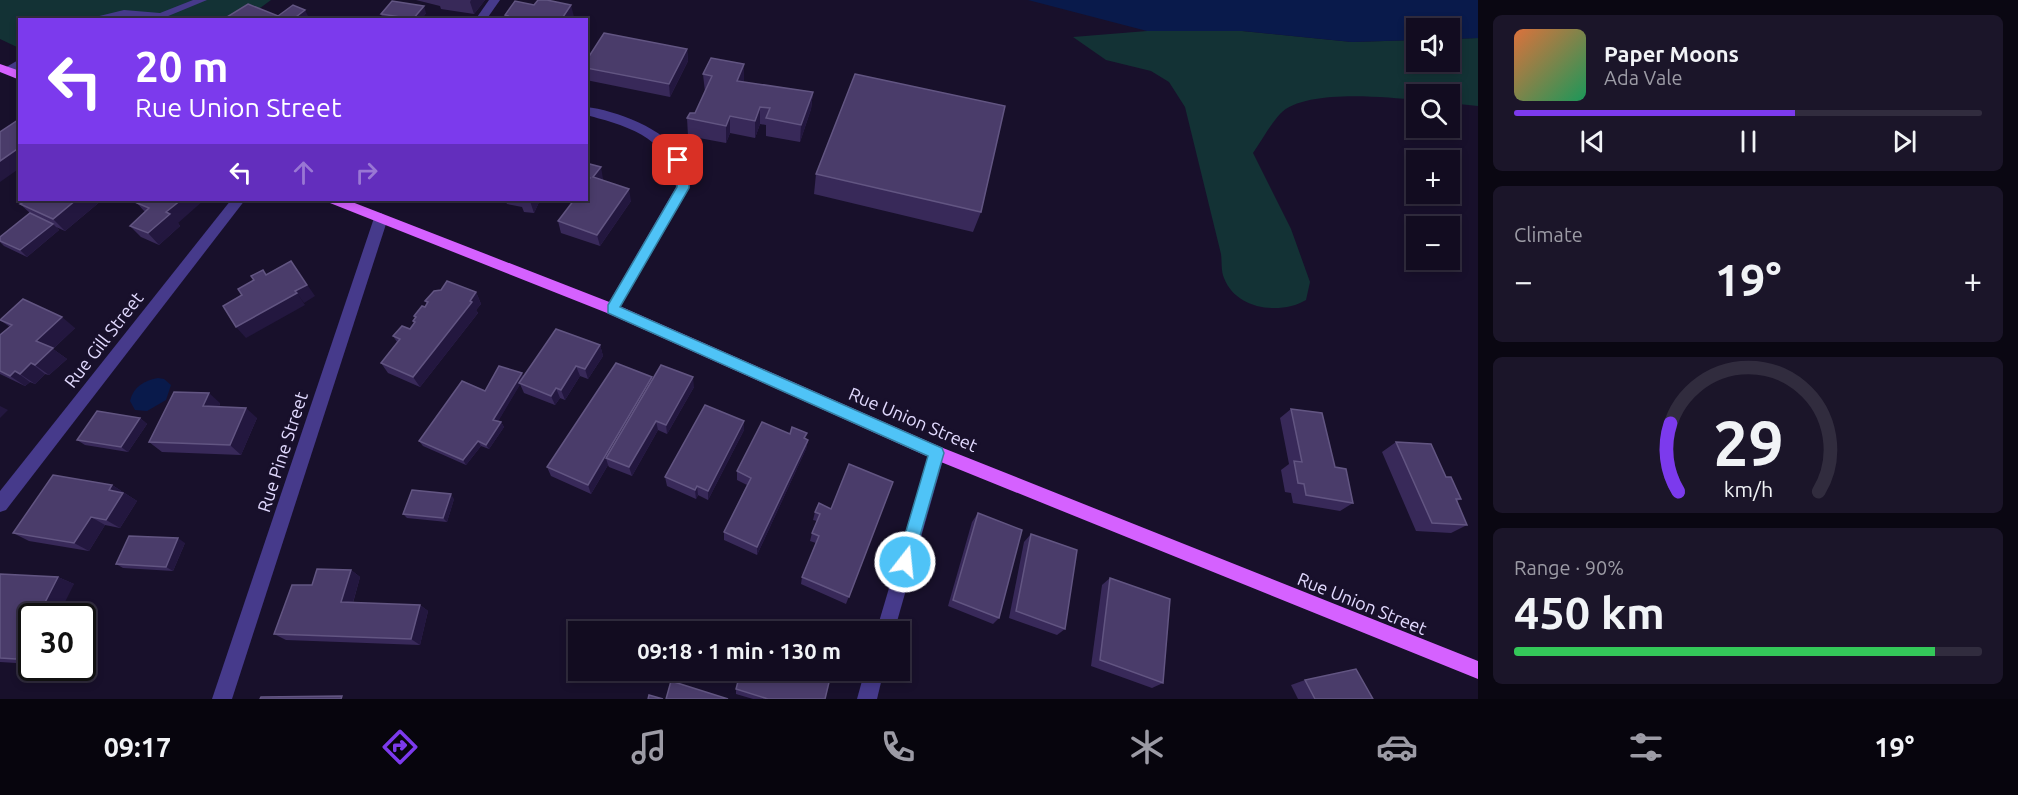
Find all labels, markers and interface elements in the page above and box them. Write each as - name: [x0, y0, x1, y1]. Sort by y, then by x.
- map controls: [1406, 18, 1460, 270]
- button: sound: [1406, 18, 1460, 72]
- text: Paper Moons: [1604, 41, 1739, 66]
- icon: left: [36, 42, 114, 120]
- text: 20 m: [135, 43, 229, 90]
- text: Ada Vale: [1604, 66, 1682, 89]
- button: search: [1406, 84, 1460, 138]
- text: Rue Union Street: [135, 92, 342, 122]
- icon: previous: [1576, 125, 1609, 158]
- icon: pause: [1732, 125, 1765, 158]
- icon: next: [1888, 125, 1921, 158]
- pin: [652, 134, 703, 185]
- icon: arrive: [661, 143, 694, 176]
- button: +: [1406, 150, 1460, 204]
- icon: left: [224, 156, 257, 189]
- icon: ahead: [287, 156, 320, 189]
- icon: right: [350, 156, 383, 189]
- button: −: [1406, 216, 1460, 270]
- text: Climate: [1514, 223, 1583, 246]
- text: 19°: [1715, 254, 1781, 305]
- text: −: [1514, 262, 1533, 299]
- text: +: [1963, 262, 1982, 299]
- street label: Rue Gill Street: [60, 288, 147, 391]
- street label: Rue Union Street: [846, 383, 981, 455]
- street label: Rue Pine Street: [253, 389, 311, 514]
- text: 29: [1713, 408, 1783, 478]
- text: km/h: [1723, 477, 1773, 501]
- position arrow: [873, 530, 937, 594]
- text: Range · 90%: [1514, 556, 1624, 579]
- street label: Rue Union Street: [1295, 568, 1430, 638]
- text: 450 km: [1514, 587, 1665, 638]
- speed limit sign: 30: [18, 603, 96, 681]
- text: 09:18 · 1 min · 130 m: [637, 638, 841, 663]
- icon: directions: [379, 726, 421, 768]
- icon: music: [628, 726, 670, 768]
- icon: phone: [877, 726, 919, 768]
- icon: climate: [1126, 726, 1168, 768]
- icon: car: [1376, 726, 1418, 768]
- icon: filters: [1625, 726, 1667, 768]
- text: 09:17: [104, 732, 171, 762]
- text: 19°: [1874, 732, 1914, 762]

